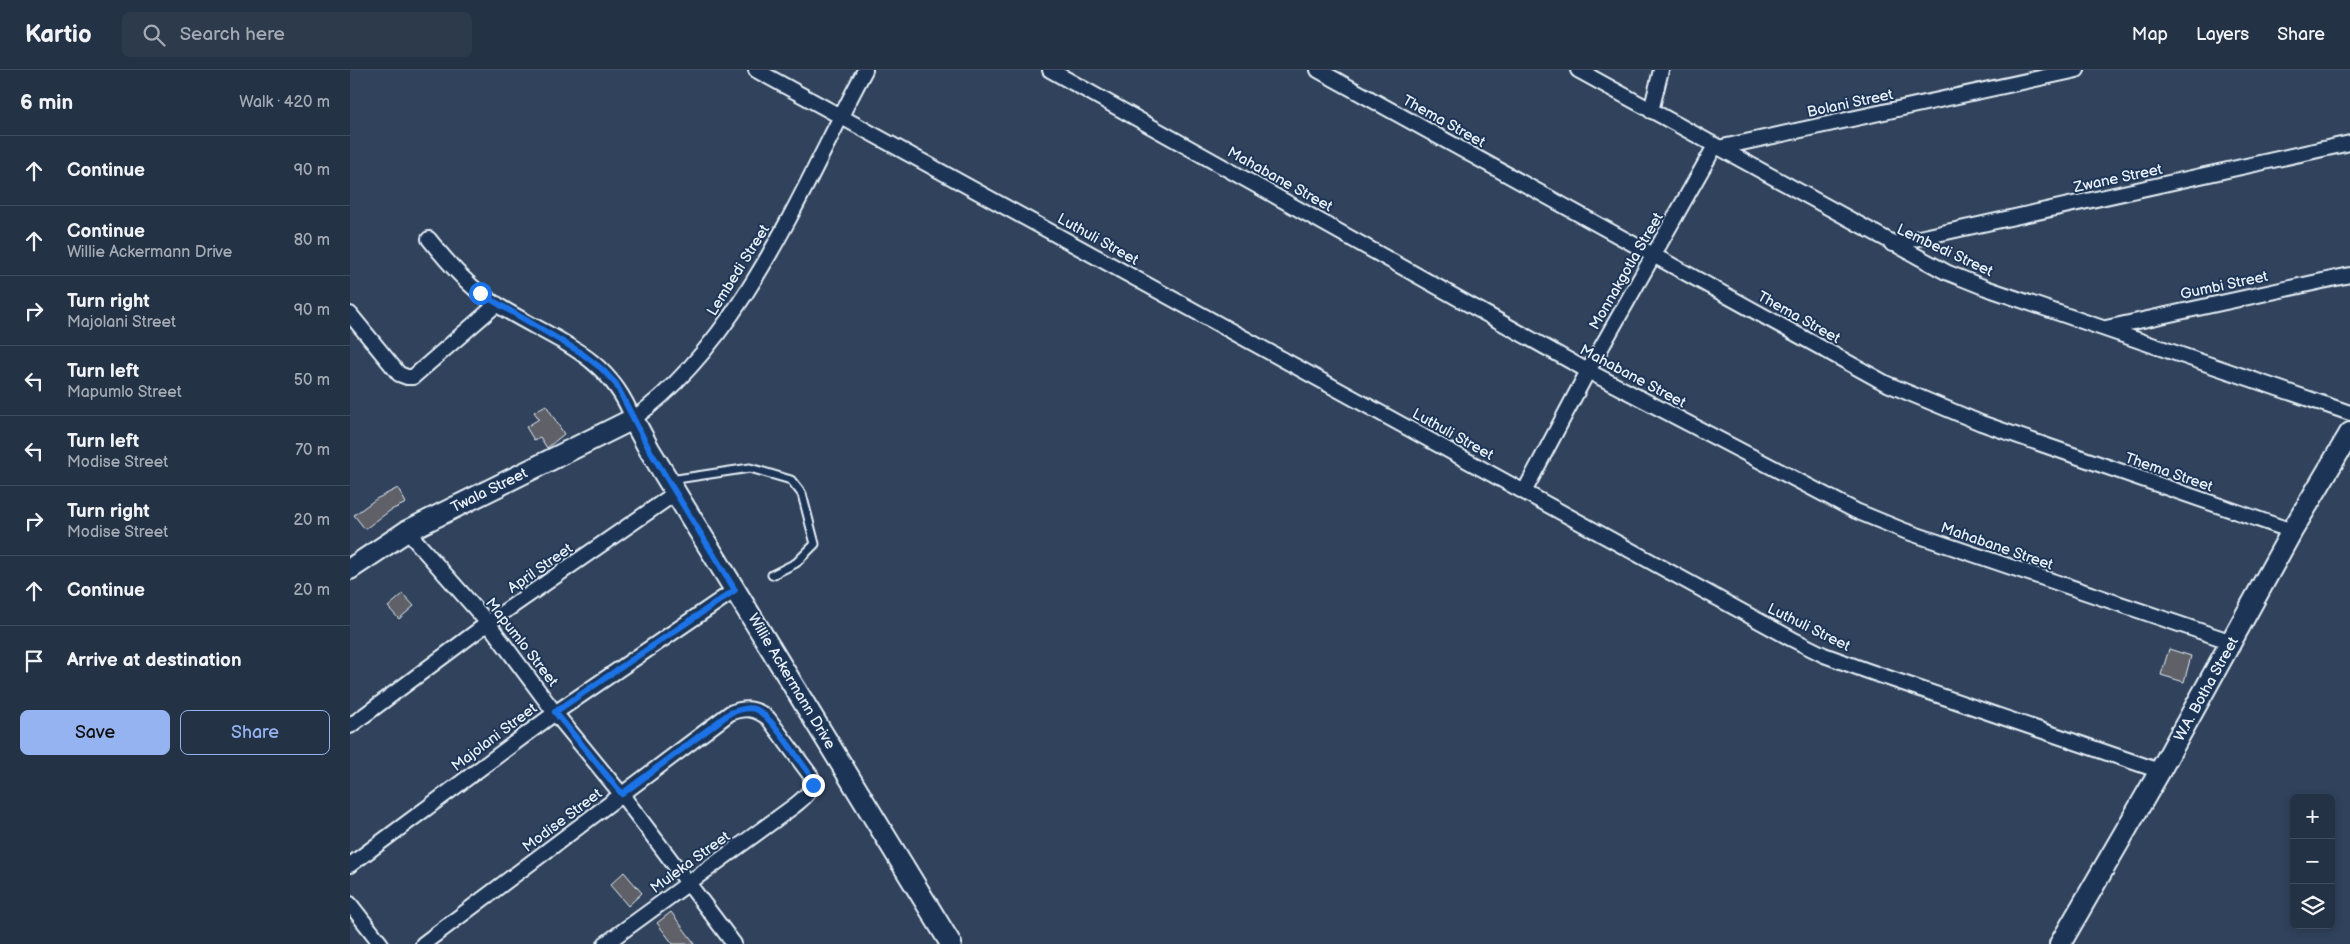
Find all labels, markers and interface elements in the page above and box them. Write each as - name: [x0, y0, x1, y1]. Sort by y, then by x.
- search box: [122, 12, 472, 57]
- text: Kartio: [25, 20, 92, 49]
- icon: search: [140, 21, 168, 49]
- text: Search here: [180, 23, 285, 46]
- text: Map: [2132, 24, 2168, 45]
- text: Layers: [2196, 24, 2249, 45]
- text: Share: [2277, 24, 2325, 45]
- street label: Bolani Street: [1805, 85, 1895, 122]
- text: 6 min: [20, 90, 73, 115]
- street label: Thema Street: [1399, 91, 1489, 152]
- text: Walk · 420 m: [239, 93, 330, 112]
- street label: Mahabane Street: [1224, 143, 1336, 216]
- icon: ahead: [20, 157, 48, 185]
- text: Continue: [67, 159, 145, 182]
- street label: Zwane Street: [2071, 160, 2164, 197]
- text: 90 m: [294, 161, 330, 180]
- street label: Luthuli Street: [1054, 209, 1142, 270]
- street label: Monnakgotla Street: [1585, 209, 1668, 333]
- text: Continue: [67, 220, 145, 243]
- street label: Lembedi Street: [1894, 220, 1996, 281]
- street label: Lembedi Street: [703, 221, 774, 319]
- icon: ahead: [20, 227, 48, 255]
- text: 80 m: [294, 231, 330, 250]
- text: Willie Ackermann Drive: [67, 243, 232, 262]
- street label: Gumbi Street: [2179, 267, 2270, 304]
- route start: [469, 282, 492, 305]
- street label: Thema Street: [1754, 287, 1844, 348]
- text: Turn right: [67, 290, 150, 313]
- icon: right: [20, 297, 48, 325]
- text: 90 m: [294, 301, 330, 320]
- text: Majolani Street: [67, 313, 176, 332]
- street label: Mahabane Street: [1576, 340, 1689, 413]
- text: Turn left: [67, 360, 139, 383]
- icon: left: [20, 367, 48, 395]
- text: 50 m: [294, 371, 330, 390]
- text: Mapumlo Street: [67, 383, 182, 402]
- street label: Luthuli Street: [1409, 404, 1497, 465]
- text: Turn left: [67, 430, 139, 453]
- icon: left: [20, 437, 48, 465]
- text: 70 m: [295, 441, 330, 460]
- street label: Thema Street: [2122, 449, 2216, 496]
- text: Modise Street: [67, 453, 168, 472]
- street label: Twala Street: [448, 464, 531, 517]
- text: Turn right: [67, 500, 150, 523]
- icon: right: [20, 507, 48, 535]
- text: 20 m: [294, 511, 330, 530]
- street label: Mahabane Street: [1938, 518, 2056, 575]
- text: Modise Street: [67, 523, 168, 542]
- street label: April Street: [504, 539, 577, 598]
- icon: ahead: [20, 577, 48, 605]
- text: Continue: [67, 579, 145, 602]
- text: 20 m: [294, 581, 330, 600]
- street label: Mapumlo Street: [481, 594, 562, 691]
- street label: Luthuli Street: [1764, 599, 1854, 656]
- street label: Willie Ackermann Drive: [744, 610, 840, 753]
- street label: W.A. Botha Street: [2170, 633, 2243, 745]
- icon: arrive: [20, 647, 48, 675]
- text: Arrive at destination: [67, 649, 242, 672]
- street label: Majolani Street: [448, 699, 541, 776]
- button: Save: [20, 710, 170, 755]
- button: Share: [180, 710, 330, 755]
- route end: [802, 774, 825, 797]
- street label: Modise Street: [519, 784, 606, 857]
- map controls: [2290, 794, 2335, 929]
- button: +: [2290, 794, 2335, 839]
- street label: Muleka Street: [647, 827, 734, 898]
- button: −: [2290, 839, 2335, 884]
- button: layers: [2290, 884, 2335, 929]

